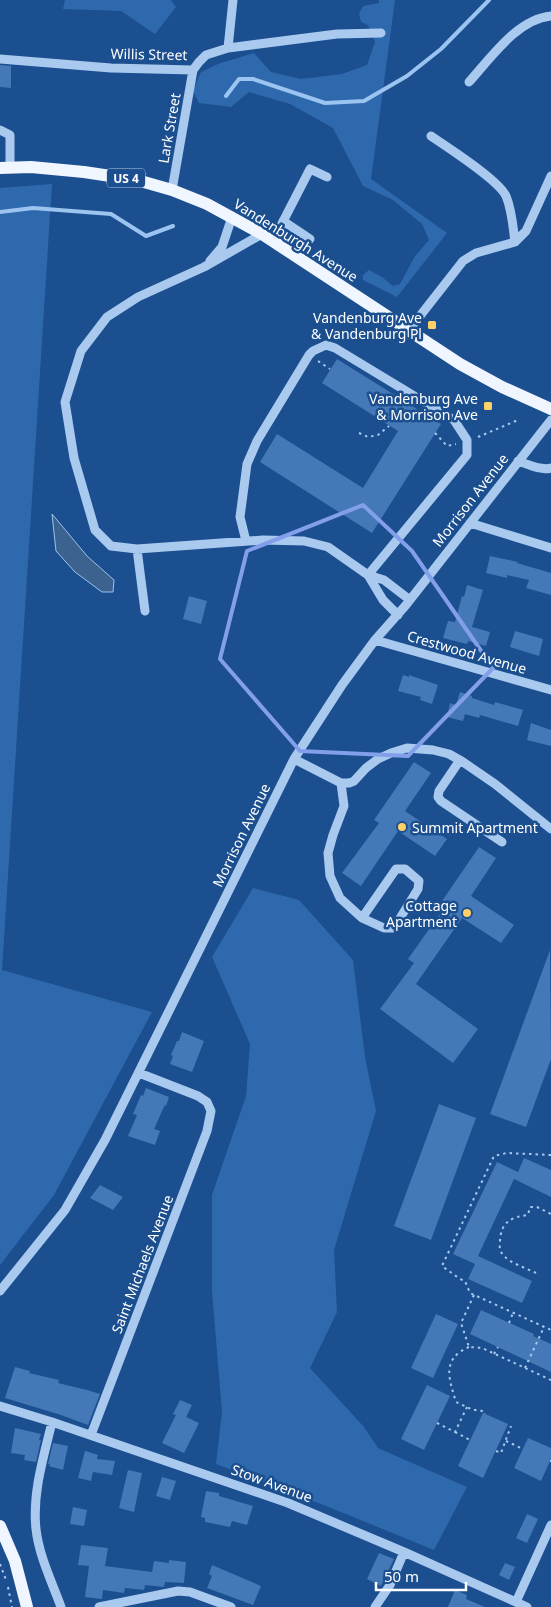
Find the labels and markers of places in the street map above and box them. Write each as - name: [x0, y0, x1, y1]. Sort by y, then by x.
- place label: Vandenburg Ave & Vandenburg Pl: [311, 308, 422, 343]
- marker: Vandenburg Ave & Vandenburg Pl: [426, 319, 438, 331]
- place label: Vandenburg Ave & Morrison Ave: [369, 389, 478, 424]
- marker: Vandenburg Ave & Morrison Ave: [482, 400, 494, 412]
- place label: Summit Apartment: [412, 818, 538, 837]
- marker: Summit Apartment: [396, 821, 408, 833]
- place label: Cottage Apartment: [386, 896, 457, 931]
- marker: Cottage Apartment: [461, 907, 473, 919]

